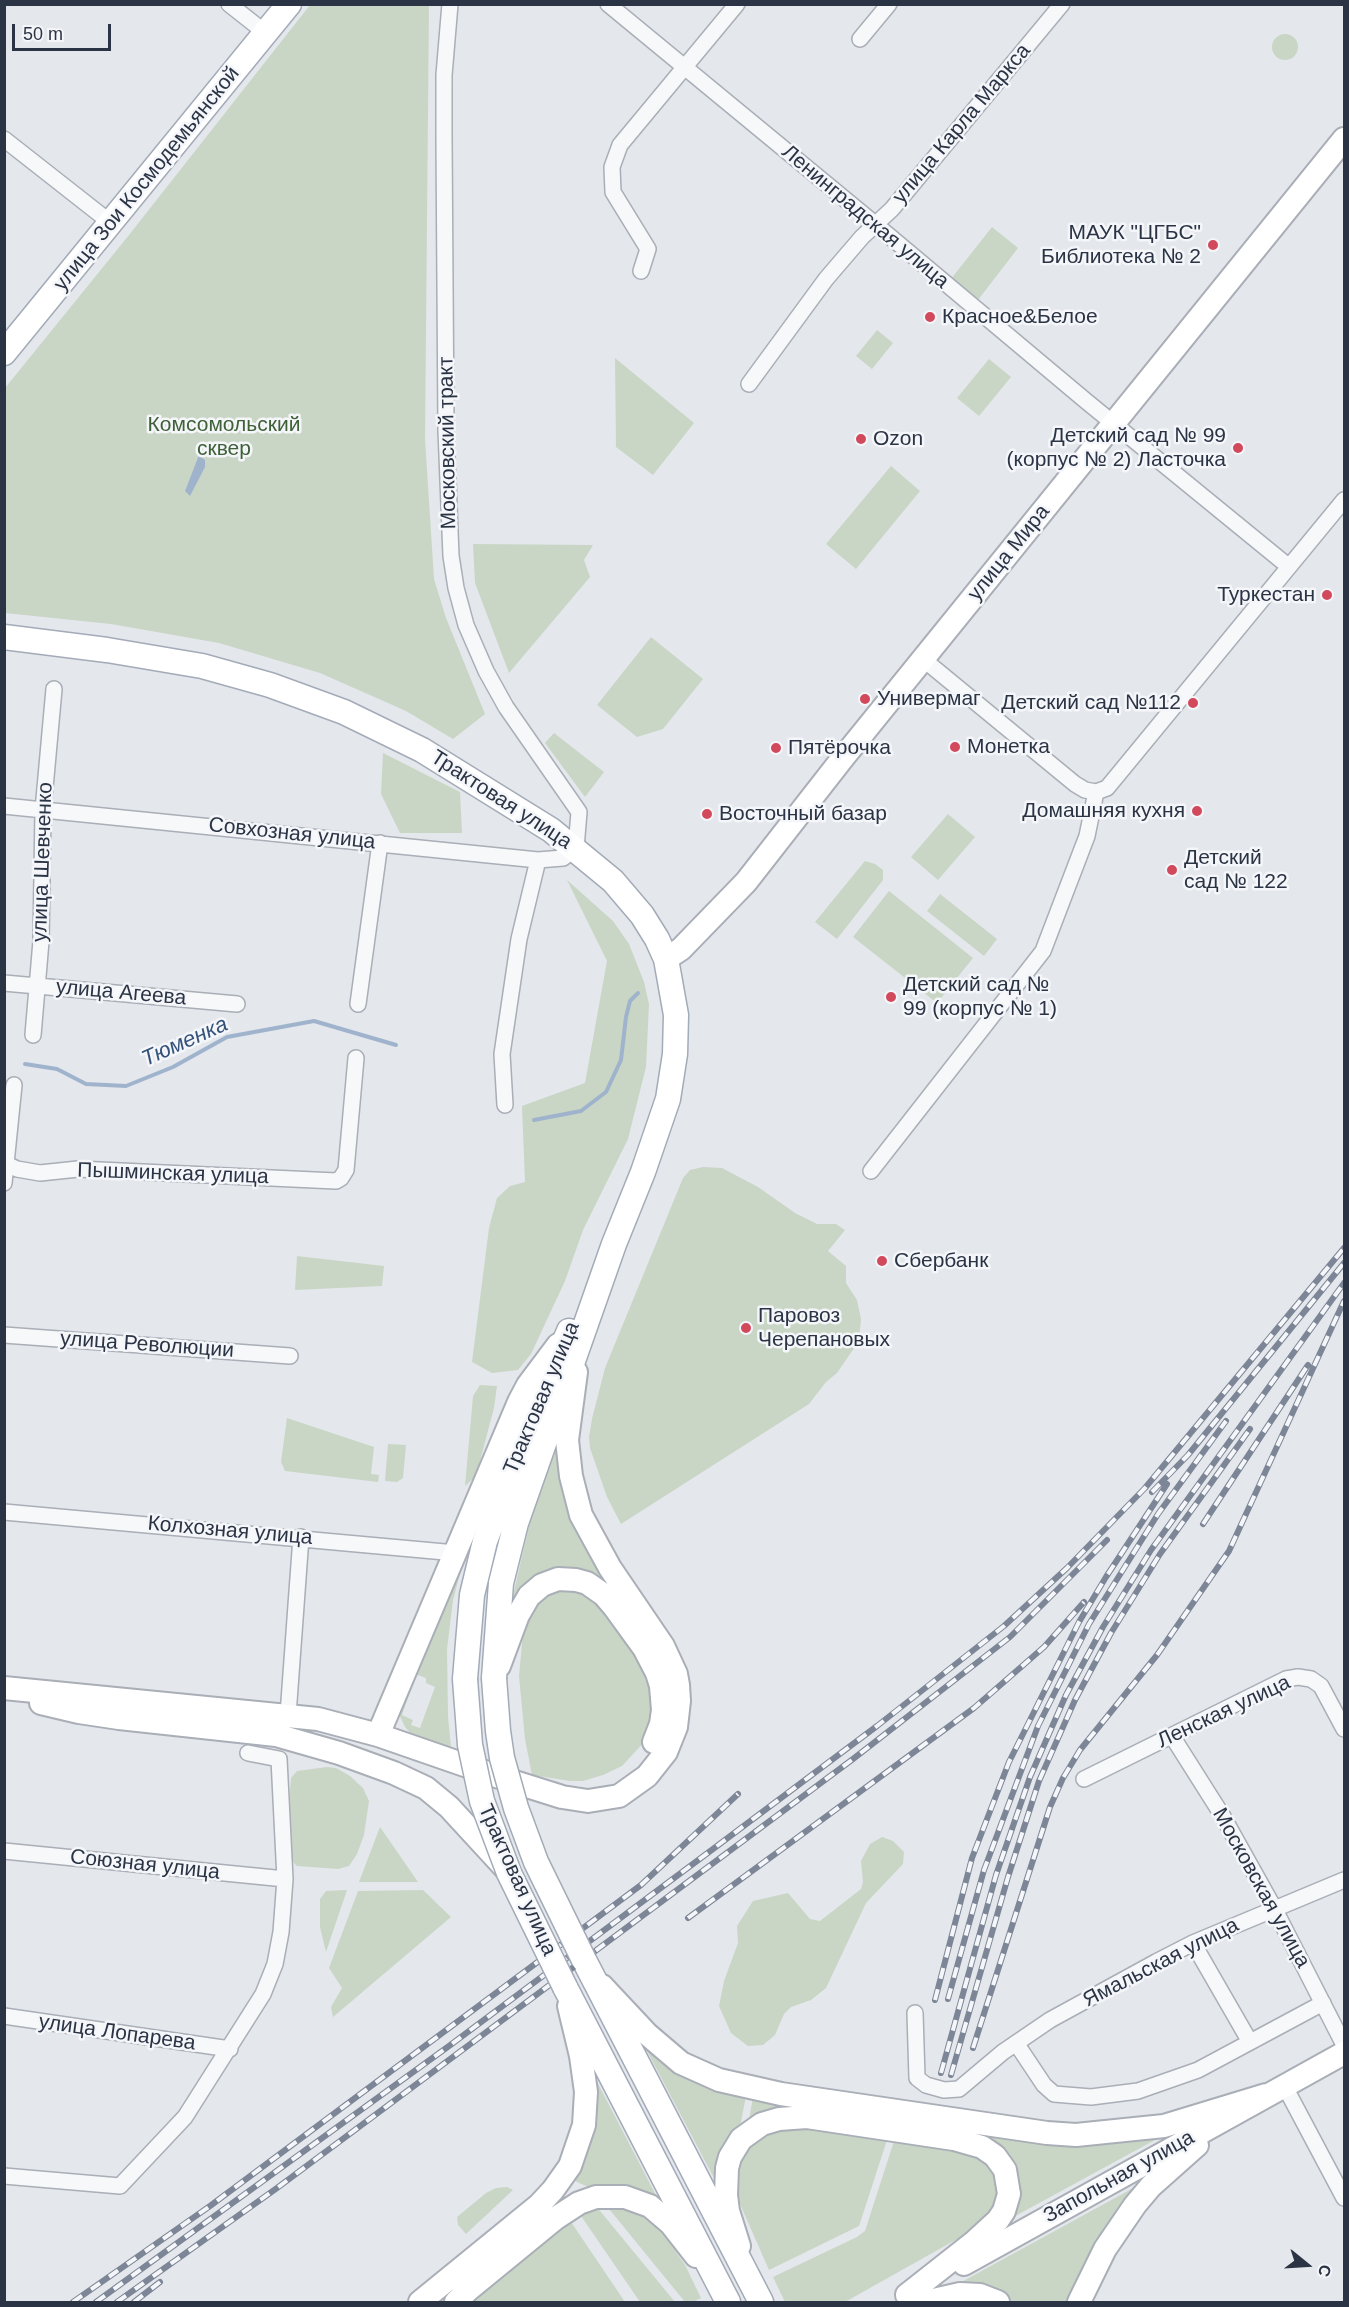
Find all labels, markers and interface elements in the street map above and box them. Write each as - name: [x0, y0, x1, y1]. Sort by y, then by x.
- scale bar: [15, 12, 114, 50]
- text: 50 m: [23, 24, 63, 44]
- street label: улица Карла Маркса: [888, 39, 1036, 209]
- street label: улица Зои Космодемьянской: [49, 62, 245, 296]
- street label: Ленинградская улица: [776, 140, 954, 294]
- place label: МАУК "ЦГБС" Библиотека № 2: [1041, 220, 1201, 270]
- marker: МАУК "ЦГБС" Библиотека № 2: [1206, 238, 1220, 252]
- place label: Красное&Белое: [942, 304, 1098, 330]
- marker: Красное&Белое: [923, 310, 937, 324]
- street label: Московский тракт: [434, 356, 462, 530]
- park label: Комсомольский сквер: [148, 412, 300, 462]
- place label: Детский сад № 99 (корпус № 2) Ласточка: [1007, 423, 1226, 473]
- place label: Ozon: [873, 426, 923, 452]
- marker: Ozon: [854, 432, 868, 446]
- marker: Детский сад № 99 (корпус № 2) Ласточка: [1231, 441, 1245, 455]
- street label: улица Мира: [963, 500, 1055, 606]
- place label: Туркестан: [1217, 582, 1315, 608]
- marker: Туркестан: [1320, 588, 1334, 602]
- place label: Универмаг: [877, 686, 981, 712]
- place label: Детский сад №112: [1001, 690, 1181, 716]
- marker: Универмаг: [858, 692, 872, 706]
- marker: Детский сад №112: [1186, 696, 1200, 710]
- place label: Монетка: [967, 734, 1050, 760]
- place label: Пятёрочка: [788, 735, 891, 761]
- marker: Монетка: [948, 740, 962, 754]
- marker: Пятёрочка: [769, 741, 783, 755]
- street label: Трактовая улица: [426, 745, 576, 855]
- street label: улица Шевченко: [28, 782, 58, 942]
- place label: Домашняя кухня: [1022, 798, 1185, 824]
- place label: Восточный базар: [719, 801, 887, 827]
- marker: Домашняя кухня: [1190, 804, 1204, 818]
- marker: Восточный базар: [700, 807, 714, 821]
- street label: Совхозная улица: [207, 813, 377, 855]
- place label: Детский сад № 122: [1184, 845, 1288, 895]
- marker: Детский сад № 122: [1165, 863, 1179, 877]
- place label: Детский сад № 99 (корпус № 1): [903, 972, 1057, 1022]
- street label: улица Агеева: [55, 975, 187, 1011]
- marker: Детский сад № 99 (корпус № 1): [884, 990, 898, 1004]
- water label: Тюменка: [138, 1011, 232, 1073]
- street label: Пышминская улица: [77, 1158, 269, 1190]
- place label: Сбербанк: [894, 1248, 988, 1274]
- marker: Сбербанк: [875, 1254, 889, 1268]
- place label: Паровоз Черепановых: [758, 1303, 890, 1353]
- street label: Трактовая улица: [499, 1318, 585, 1478]
- marker: Паровоз Черепановых: [739, 1321, 753, 1335]
- street label: улица Революции: [59, 1326, 235, 1364]
- street label: Колхозная улица: [147, 1511, 313, 1551]
- street label: Ленская улица: [1154, 1670, 1294, 1754]
- street label: Трактовая улица: [472, 1800, 562, 1960]
- street label: Московская улица: [1207, 1804, 1315, 1972]
- street label: Союзная улица: [69, 1845, 221, 1885]
- street label: Ямальская улица: [1079, 1913, 1243, 2013]
- street label: улица Лопарева: [37, 2010, 197, 2056]
- street label: Запольная улица: [1039, 2125, 1199, 2229]
- north arrow: [1277, 2235, 1337, 2295]
- text: С: [1315, 2263, 1334, 2279]

